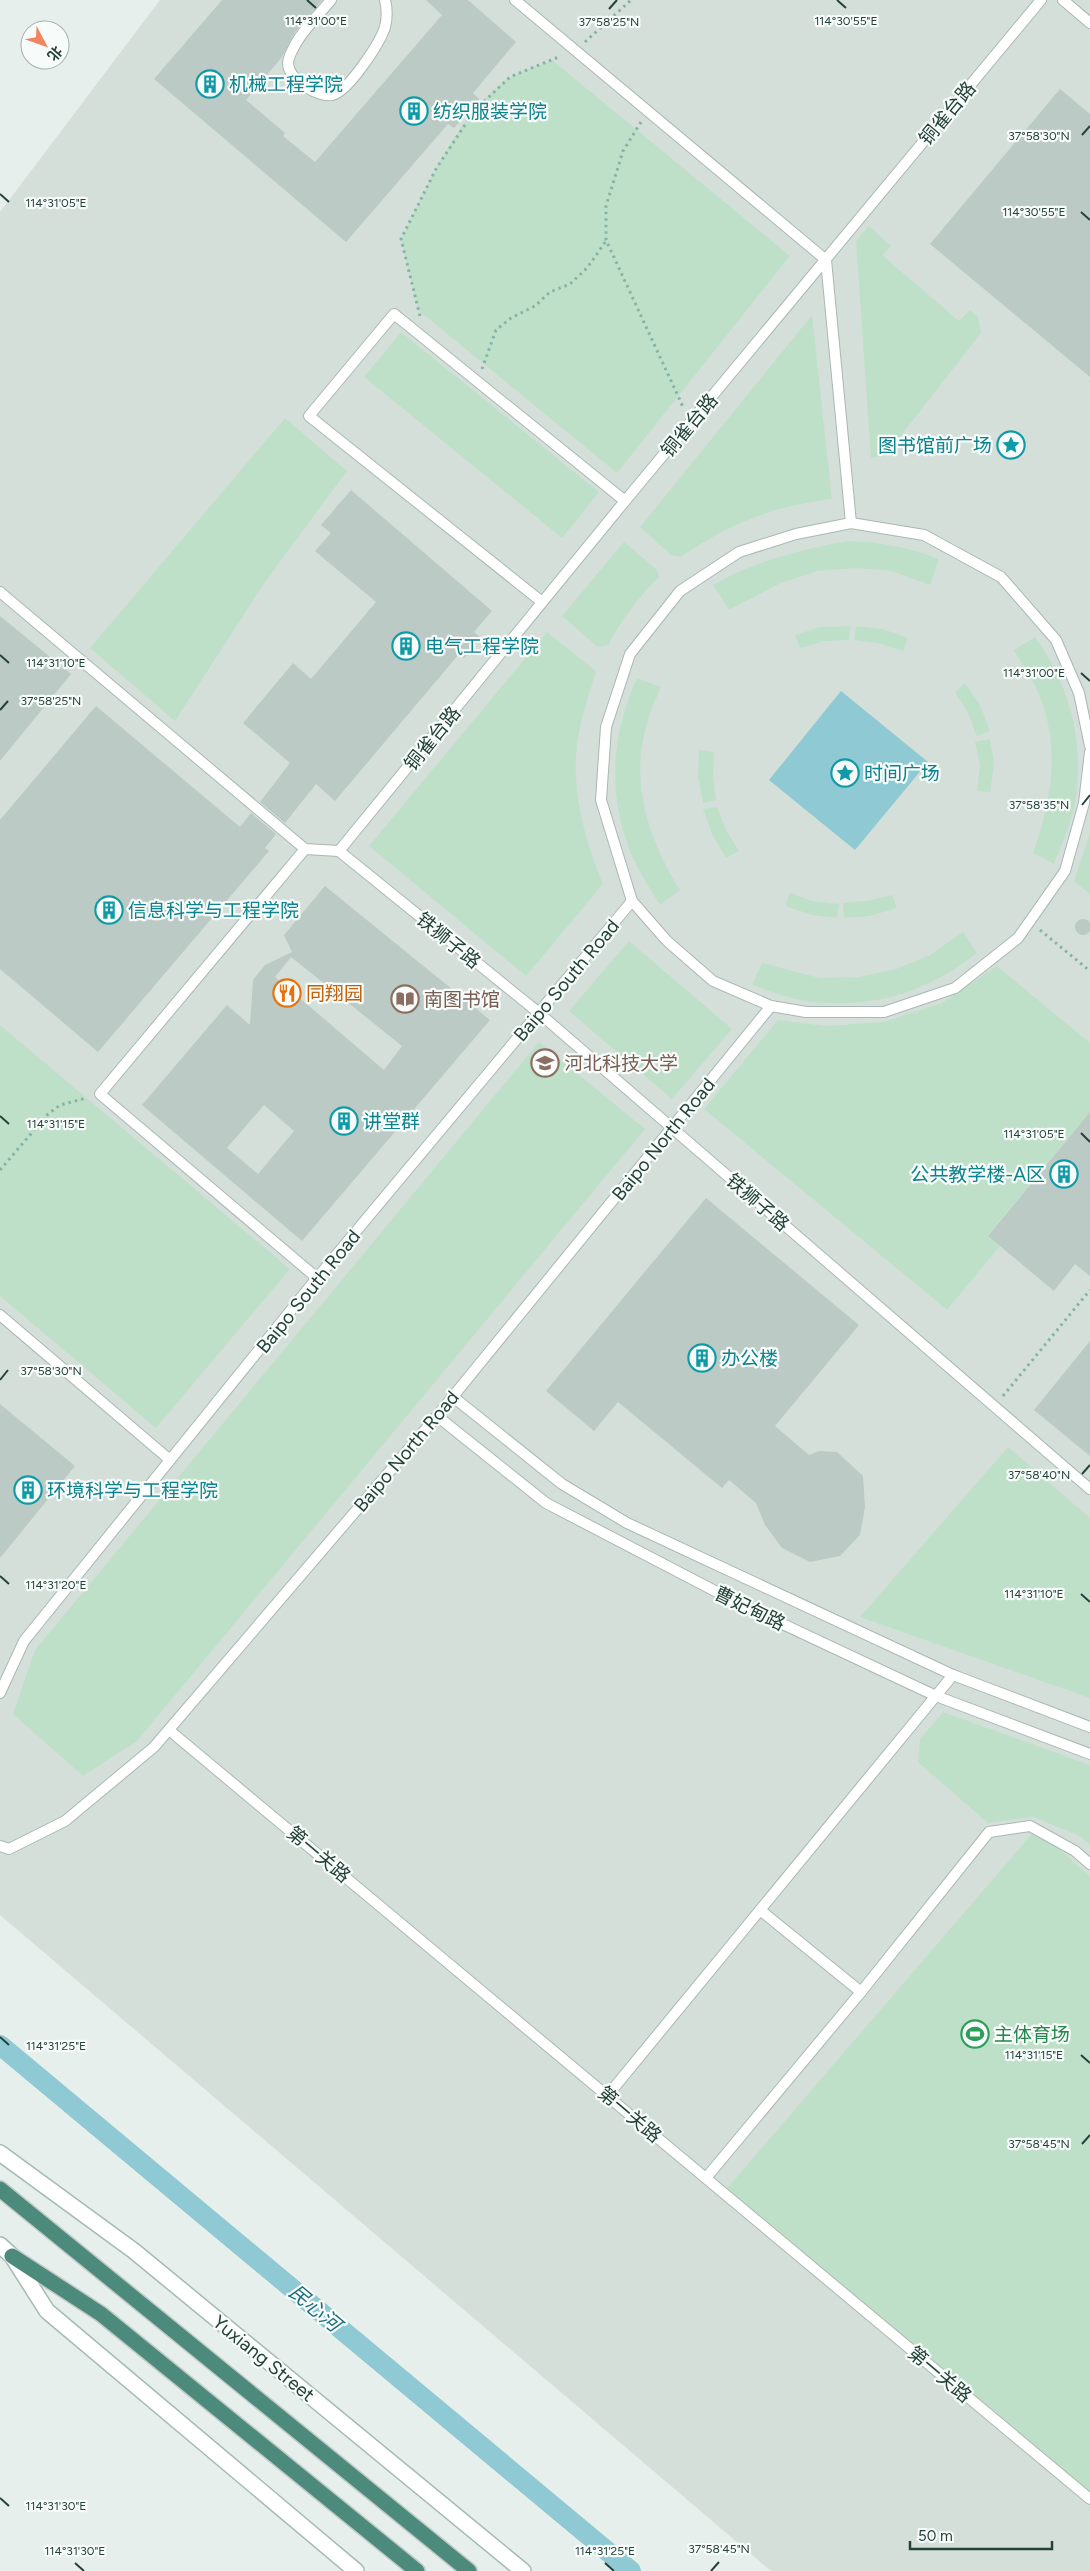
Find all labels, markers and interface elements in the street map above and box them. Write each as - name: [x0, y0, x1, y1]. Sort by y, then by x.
- text: 114°31'00"E: [285, 14, 347, 28]
- text: 114°30'55"E: [814, 14, 878, 28]
- text: 37°58'25"N: [579, 15, 639, 29]
- north arrow: [20, 20, 70, 70]
- text: 北: [43, 42, 65, 64]
- building icon: 机械工程学院: [195, 69, 225, 99]
- place label: 机械工程学院: [229, 73, 343, 96]
- street label: 铜雀台路: [914, 77, 981, 150]
- building icon: 纺织服装学院: [399, 96, 429, 126]
- place label: 纺织服装学院: [433, 100, 547, 123]
- text: 37°58'30"N: [1008, 129, 1070, 143]
- text: 114°31'05"E: [25, 196, 87, 210]
- text: 114°30'55"E: [1002, 205, 1066, 219]
- street label: 铜雀台路: [656, 389, 723, 462]
- place icon: 图书馆前广场: [996, 430, 1026, 460]
- place label: 图书馆前广场: [878, 434, 992, 457]
- building icon: 电气工程学院: [391, 631, 421, 661]
- place label: 电气工程学院: [425, 635, 539, 658]
- text: 114°31'10"E: [26, 656, 86, 670]
- text: 114°31'00"E: [1003, 666, 1065, 680]
- text: 37°58'25"N: [21, 694, 81, 708]
- street label: 铜雀台路: [400, 702, 465, 775]
- place icon: 时间广场: [830, 758, 860, 788]
- place label: 时间广场: [864, 762, 940, 785]
- text: 37°58'35"N: [1009, 798, 1069, 812]
- building icon: 信息科学与工程学院: [94, 895, 124, 925]
- place label: 信息科学与工程学院: [128, 899, 299, 922]
- street label: 铁狮子路: [412, 908, 485, 973]
- street label: Baipo South Road: [509, 915, 624, 1046]
- restaurant icon: 同翔园: [272, 978, 302, 1008]
- place label: 同翔园: [306, 982, 363, 1005]
- library icon: 南图书馆: [390, 984, 420, 1014]
- place label: 南图书馆: [424, 988, 500, 1011]
- school or university icon: 河北科技大学: [530, 1048, 560, 1078]
- place label: 河北科技大学: [564, 1052, 678, 1075]
- street label: Baipo North Road: [607, 1073, 720, 1205]
- building icon: 讲堂群: [329, 1106, 359, 1136]
- place label: 讲堂群: [363, 1110, 420, 1133]
- text: 114°31'15"E: [27, 1117, 85, 1131]
- text: 114°31'05"E: [1003, 1127, 1065, 1141]
- building icon: 公共教学楼-A区: [1049, 1159, 1079, 1189]
- place label: 公共教学楼-A区: [910, 1163, 1045, 1186]
- street label: 铁狮子路: [721, 1169, 794, 1236]
- street label: Baipo South Road: [252, 1225, 365, 1358]
- building icon: 办公楼: [687, 1343, 717, 1373]
- place label: 办公楼: [721, 1347, 778, 1370]
- text: 37°58'30"N: [20, 1364, 82, 1378]
- street label: Baipo North Road: [349, 1386, 464, 1517]
- text: 37°58'40"N: [1008, 1468, 1070, 1482]
- building icon: 环境科学与工程学院: [13, 1475, 43, 1505]
- place label: 环境科学与工程学院: [47, 1479, 218, 1502]
- text: 114°31'20"E: [25, 1578, 87, 1592]
- street label: 曹妃甸路: [711, 1581, 789, 1635]
- text: 114°31'10"E: [1004, 1587, 1064, 1601]
- street label: 第一关路: [282, 1821, 355, 1888]
- sports icon: 主体育场: [960, 2019, 990, 2049]
- place label: 主体育场: [994, 2023, 1070, 2046]
- text: 114°31'25"E: [26, 2039, 86, 2053]
- text: 114°31'15"E: [1005, 2048, 1063, 2062]
- street label: 第一关路: [593, 2081, 666, 2148]
- text: 37°58'45"N: [1008, 2137, 1070, 2151]
- water label: 民心河: [284, 2280, 349, 2339]
- street label: Yuxiang Street: [208, 2310, 319, 2406]
- street label: 第一关路: [903, 2341, 976, 2408]
- text: 114°31'30"E: [26, 2499, 86, 2513]
- scale bar: [910, 2518, 1052, 2550]
- text: 50 m: [918, 2527, 953, 2545]
- text: 37°58'45"N: [688, 2542, 750, 2556]
- text: 114°31'30"E: [45, 2544, 105, 2558]
- text: 114°31'25"E: [575, 2544, 635, 2558]

